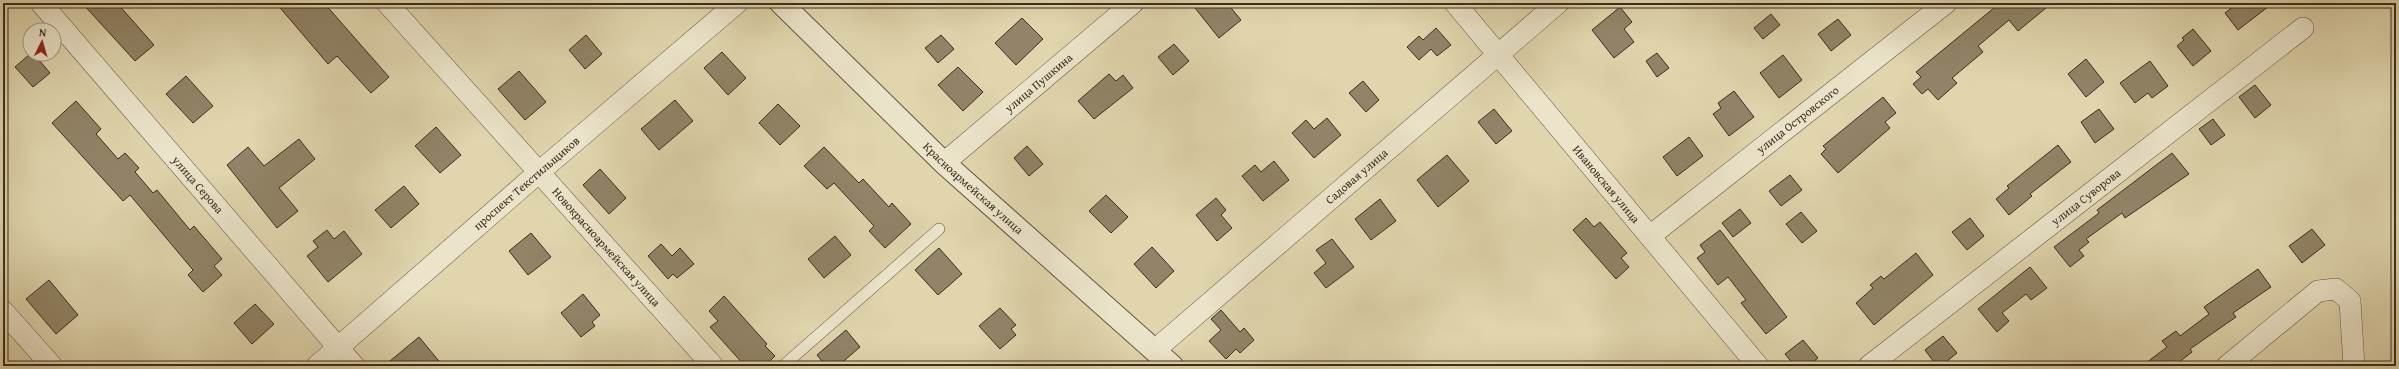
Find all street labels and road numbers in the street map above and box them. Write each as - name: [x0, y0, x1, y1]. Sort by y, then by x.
- street label: улица Пушкина: [1000, 49, 1076, 117]
- street label: улица Островского: [1752, 81, 1842, 158]
- street label: проспект Текстильщиков: [469, 132, 583, 234]
- street label: Красноармейская улица: [920, 138, 1028, 238]
- street label: Ивановская улица: [1569, 141, 1644, 227]
- street label: Садовая улица: [1321, 144, 1391, 208]
- street label: улица Серова: [168, 151, 228, 217]
- street label: улица Суворова: [2047, 164, 2124, 230]
- street label: Новокрасноармейская улица: [548, 183, 665, 310]

